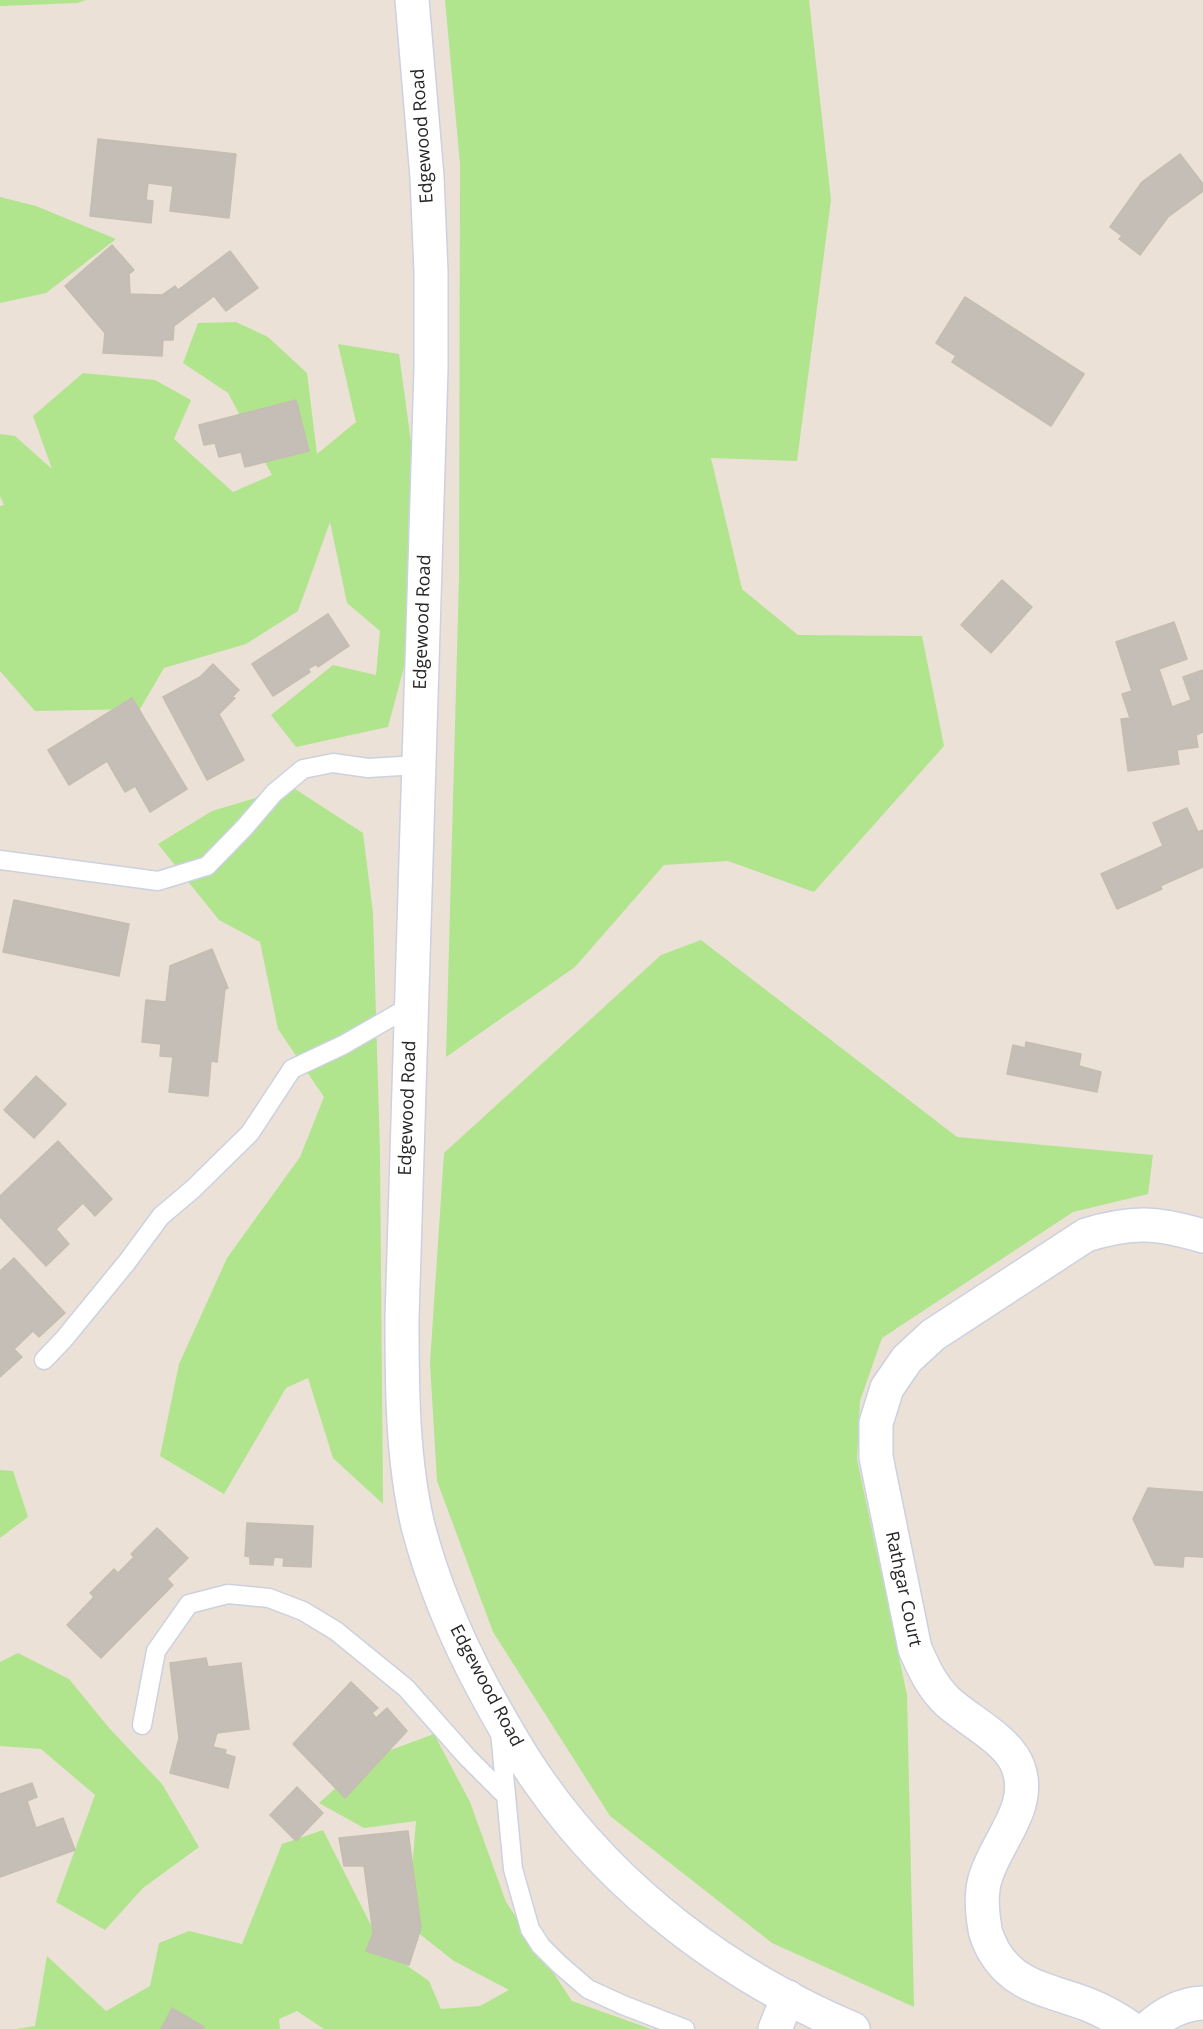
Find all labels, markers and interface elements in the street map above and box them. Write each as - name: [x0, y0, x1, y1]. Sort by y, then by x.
- street label: Edgewood Road: [408, 68, 438, 204]
- street label: Edgewood Road: [410, 554, 436, 690]
- street label: Edgewood Road: [395, 1040, 421, 1176]
- street label: Rathgar Court: [880, 1529, 926, 1649]
- street label: Edgewood Road: [445, 1621, 527, 1751]

